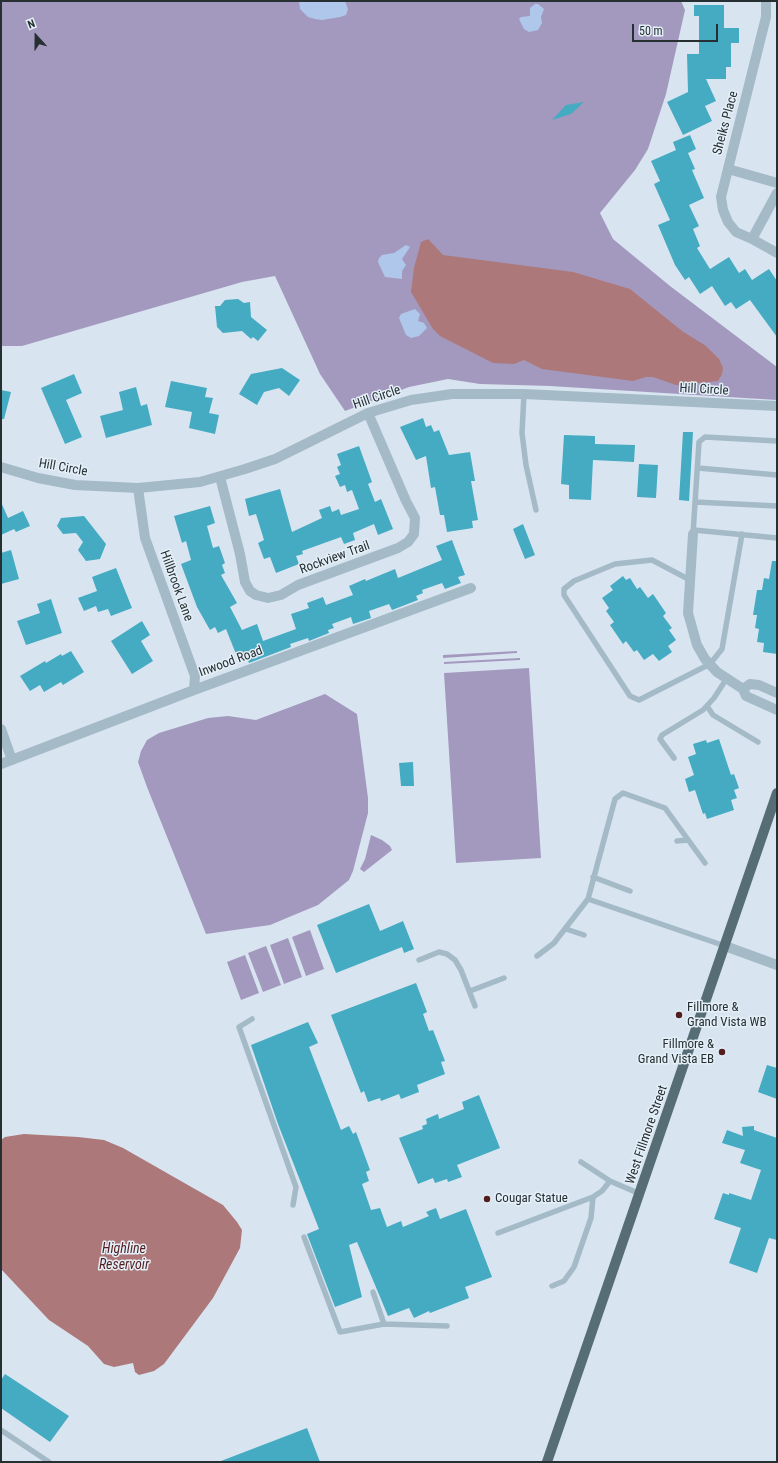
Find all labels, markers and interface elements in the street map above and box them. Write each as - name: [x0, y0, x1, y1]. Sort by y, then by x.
- north arrow: [16, 16, 56, 56]
- scale bar: [634, 16, 720, 42]
- text: N: [26, 17, 37, 32]
- text: 50 m: [639, 24, 663, 38]
- street label: Sheiks Place: [710, 89, 742, 157]
- street label: Hill Circle: [679, 381, 729, 399]
- street label: Hill Circle: [351, 383, 403, 413]
- street label: Hill Circle: [37, 456, 89, 480]
- street label: Rockview Trail: [298, 538, 372, 578]
- street label: Hillbrook Lane: [156, 549, 196, 623]
- street label: Inwood Road: [197, 643, 265, 681]
- place label: Fillmore & Grand Vista WB: [687, 1000, 767, 1031]
- marker: Fillmore & Grand Vista WB: [674, 1010, 684, 1020]
- place label: Fillmore & Grand Vista EB: [638, 1037, 714, 1068]
- marker: Fillmore & Grand Vista EB: [717, 1047, 727, 1057]
- street label: West Fillmore Street: [623, 1084, 671, 1186]
- place label: Cougar Statue: [495, 1191, 568, 1207]
- marker: Cougar Statue: [482, 1194, 492, 1204]
- water label: Highline Reservoir: [99, 1241, 149, 1274]

